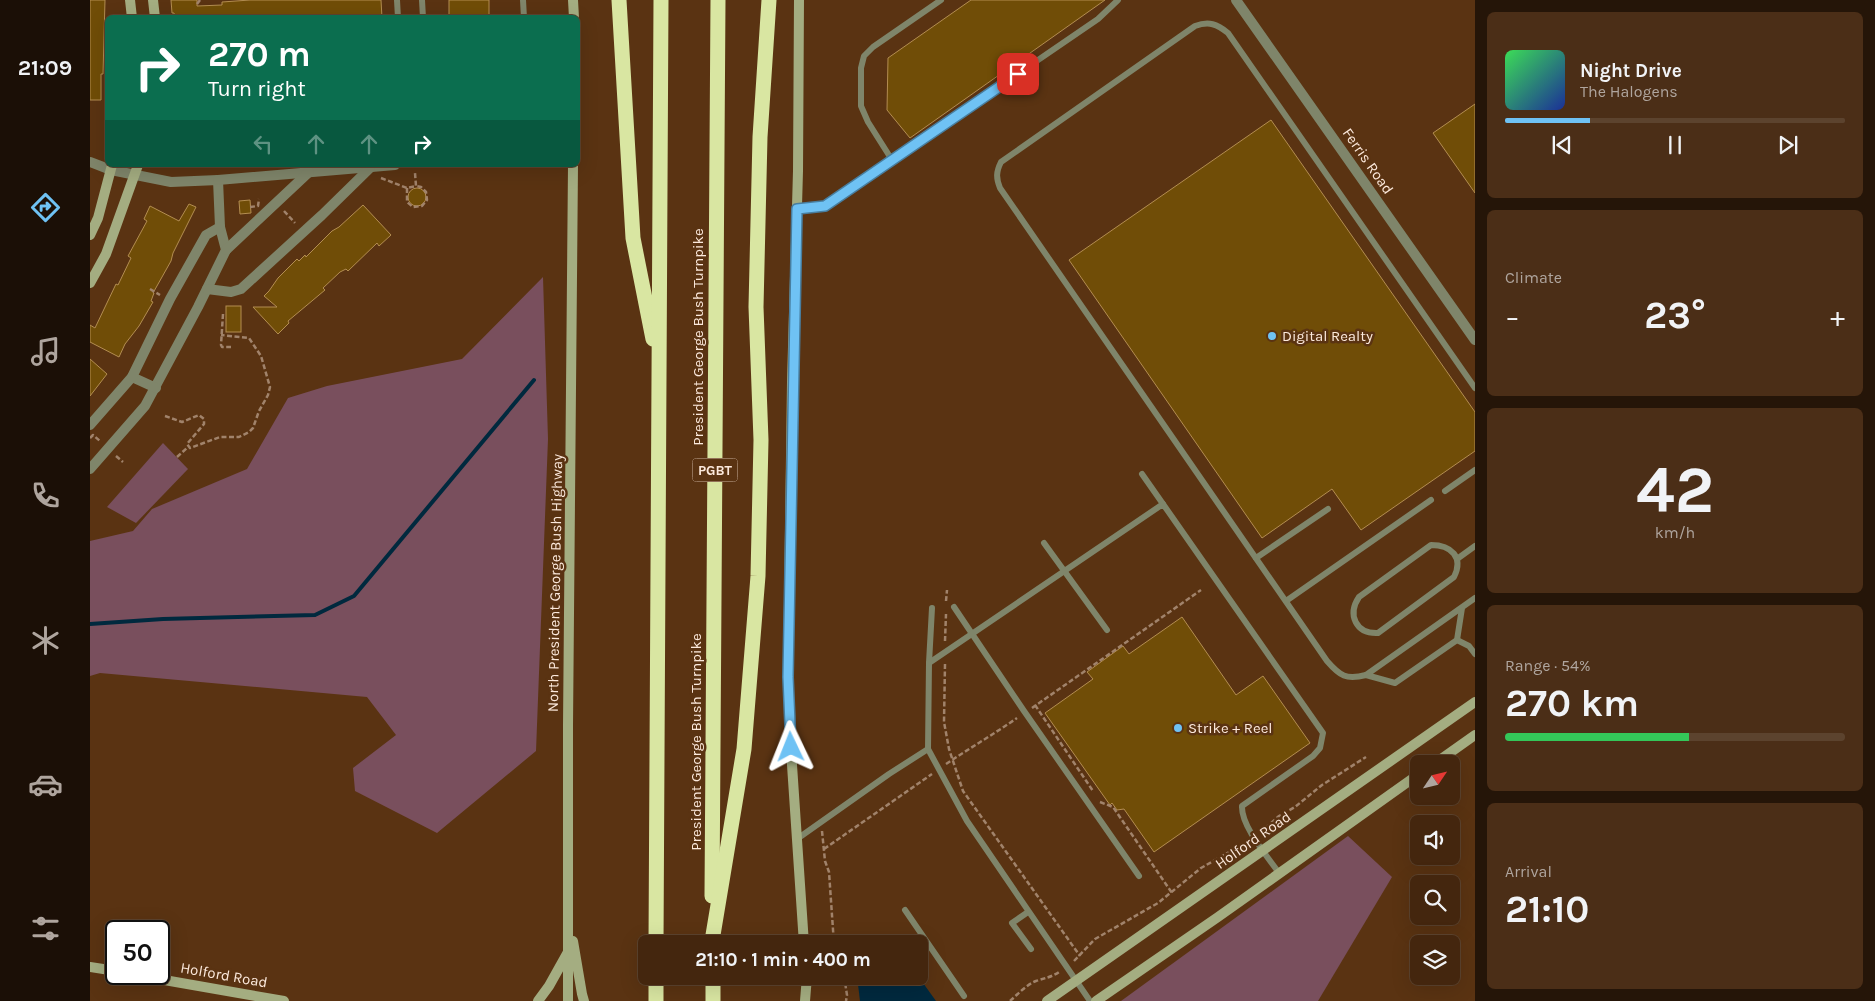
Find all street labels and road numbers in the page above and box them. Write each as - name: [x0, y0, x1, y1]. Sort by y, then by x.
- street label: Ferris Road: [1339, 125, 1397, 197]
- street label: President George Bush Turnpike: [689, 228, 707, 446]
- street label: North President George Bush Highway: [544, 454, 566, 712]
- road number: PGBT: [692, 458, 738, 482]
- street label: President George Bush Turnpike: [687, 633, 705, 851]
- street label: Holford Road: [1212, 807, 1294, 873]
- street label: Holford Road: [179, 958, 269, 992]

